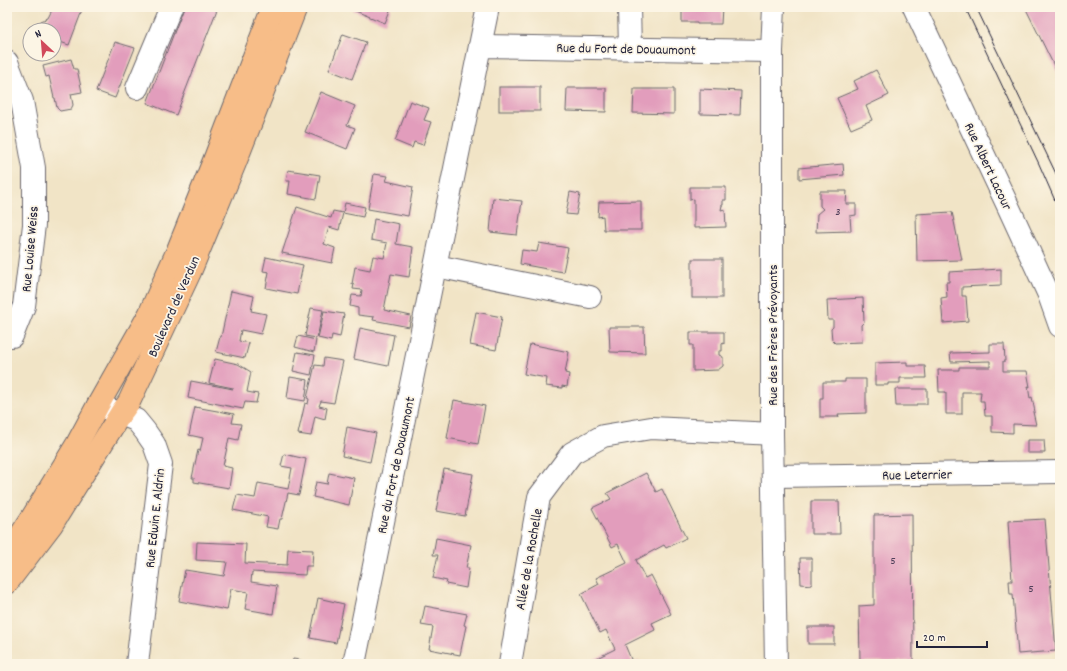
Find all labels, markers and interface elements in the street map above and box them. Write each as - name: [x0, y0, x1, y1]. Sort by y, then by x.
- north arrow: [22, 22, 62, 62]
- text: N: [33, 26, 45, 43]
- street label: Rue du Fort de Douaumont: [556, 39, 696, 61]
- street label: Rue Albert Lacour: [958, 120, 1017, 215]
- house number: 3: [835, 204, 841, 221]
- street label: Rue Louise Weiss: [17, 205, 45, 293]
- street label: Boulevard de Verdun: [144, 253, 206, 361]
- street label: Rue des Frères Prévoyants: [764, 264, 784, 406]
- street label: Rue du Fort de Douaumont: [373, 395, 421, 536]
- street label: Rue Leterrier: [882, 465, 953, 487]
- street label: Rue Edwin E. Aldrin: [141, 467, 171, 569]
- street label: Allée de la Rochelle: [511, 507, 549, 612]
- house number: 5: [890, 553, 896, 570]
- house number: 5: [1028, 581, 1034, 598]
- scale bar: [917, 623, 987, 649]
- text: 20 m: [923, 630, 946, 647]

